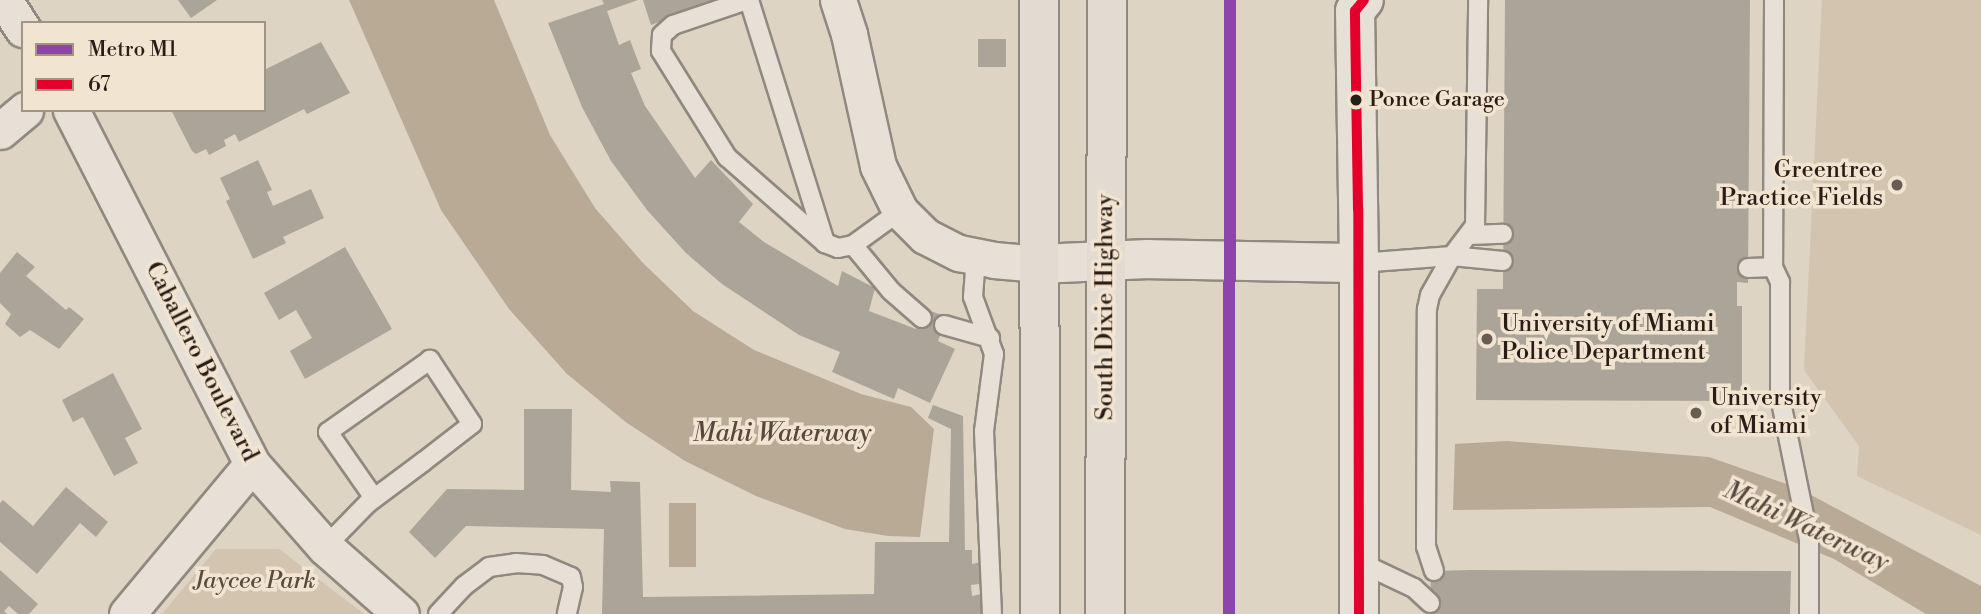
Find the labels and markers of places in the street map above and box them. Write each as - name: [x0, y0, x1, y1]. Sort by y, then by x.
- place label: Ponce Garage: [1369, 87, 1505, 113]
- marker: Ponce Garage: [1349, 93, 1363, 107]
- place label: Greentree Practice Fields: [1720, 157, 1883, 213]
- marker: Greentree Practice Fields: [1889, 177, 1905, 193]
- place label: University of Miami Police Department: [1501, 311, 1715, 367]
- marker: University of Miami Police Department: [1479, 331, 1495, 347]
- place label: University of Miami: [1710, 385, 1822, 441]
- marker: University of Miami: [1688, 405, 1704, 421]

